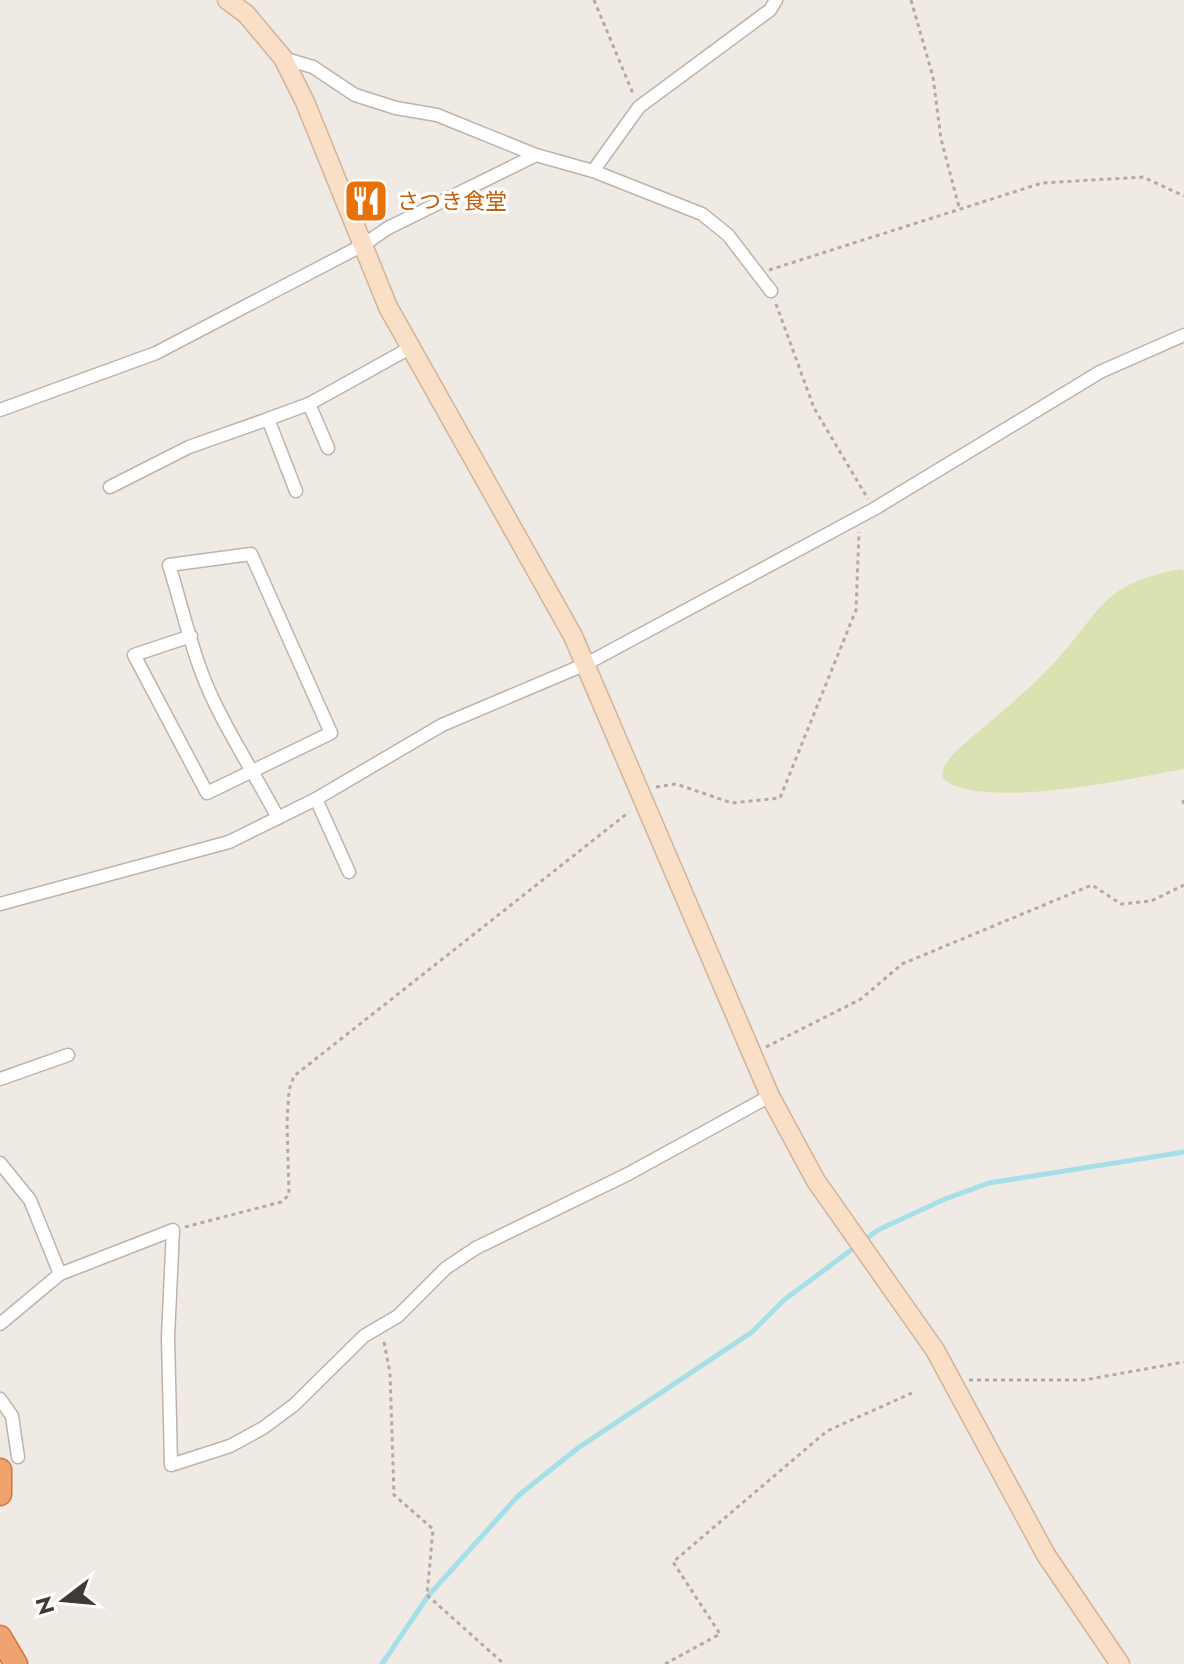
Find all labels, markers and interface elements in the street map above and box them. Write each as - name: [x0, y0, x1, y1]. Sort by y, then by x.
- restaurant icon: さつき食堂: [342, 177, 390, 225]
- place label: さつき食堂: [397, 185, 507, 217]
- north arrow: [24, 1560, 104, 1640]
- text: N: [27, 1593, 63, 1618]

